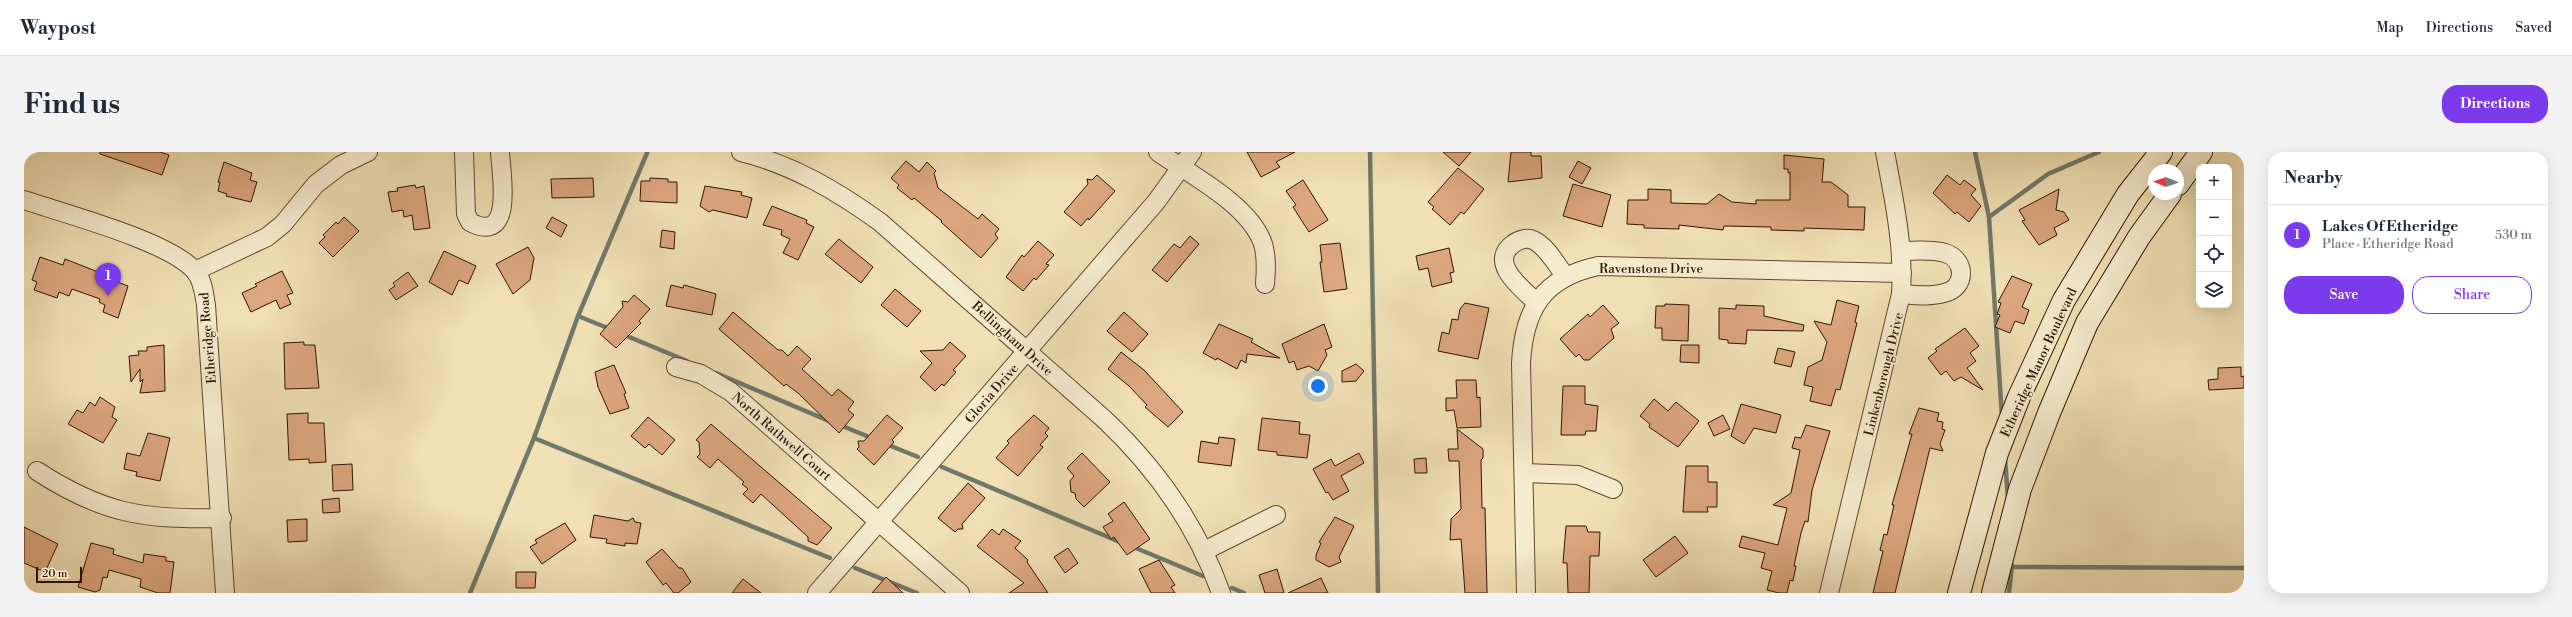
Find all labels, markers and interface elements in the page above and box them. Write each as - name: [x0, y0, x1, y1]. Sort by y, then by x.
- text: Waypost: [20, 16, 96, 40]
- text: Map: [2376, 19, 2404, 37]
- text: Directions: [2426, 19, 2493, 37]
- text: Saved: [2515, 19, 2552, 37]
- button: Directions: [2442, 85, 2548, 123]
- text: Find us: [24, 87, 120, 122]
- north arrow: [2148, 164, 2184, 200]
- map controls: [2196, 164, 2232, 308]
- button: +: [2196, 164, 2232, 200]
- text: Nearby: [2284, 167, 2343, 189]
- button: −: [2196, 200, 2232, 236]
- text: Lakes Of Etheridge: [2322, 217, 2458, 236]
- text: 1: [2294, 227, 2300, 243]
- text: 530 m: [2495, 227, 2532, 243]
- button: locate: [2196, 236, 2232, 272]
- text: Place · Etheridge Road: [2322, 236, 2454, 252]
- street label: Ravenstone Drive: [1599, 261, 1703, 277]
- pin: 1: [95, 263, 121, 296]
- button: layers: [2196, 272, 2232, 308]
- button: Save: [2284, 276, 2404, 314]
- button: Share: [2412, 276, 2532, 314]
- street label: Etheridge Manor Boulevard: [1997, 285, 2081, 440]
- street label: Etheridge Road: [196, 291, 220, 384]
- street label: Bellingham Drive: [968, 297, 1057, 380]
- street label: Linkenborough Drive: [1861, 310, 1907, 438]
- street label: Gloria Drive: [962, 360, 1022, 427]
- your location: [1308, 376, 1328, 396]
- street label: North Rathwell Court: [728, 389, 835, 484]
- scale bar: [36, 565, 82, 584]
- text: 20 m: [42, 567, 67, 581]

